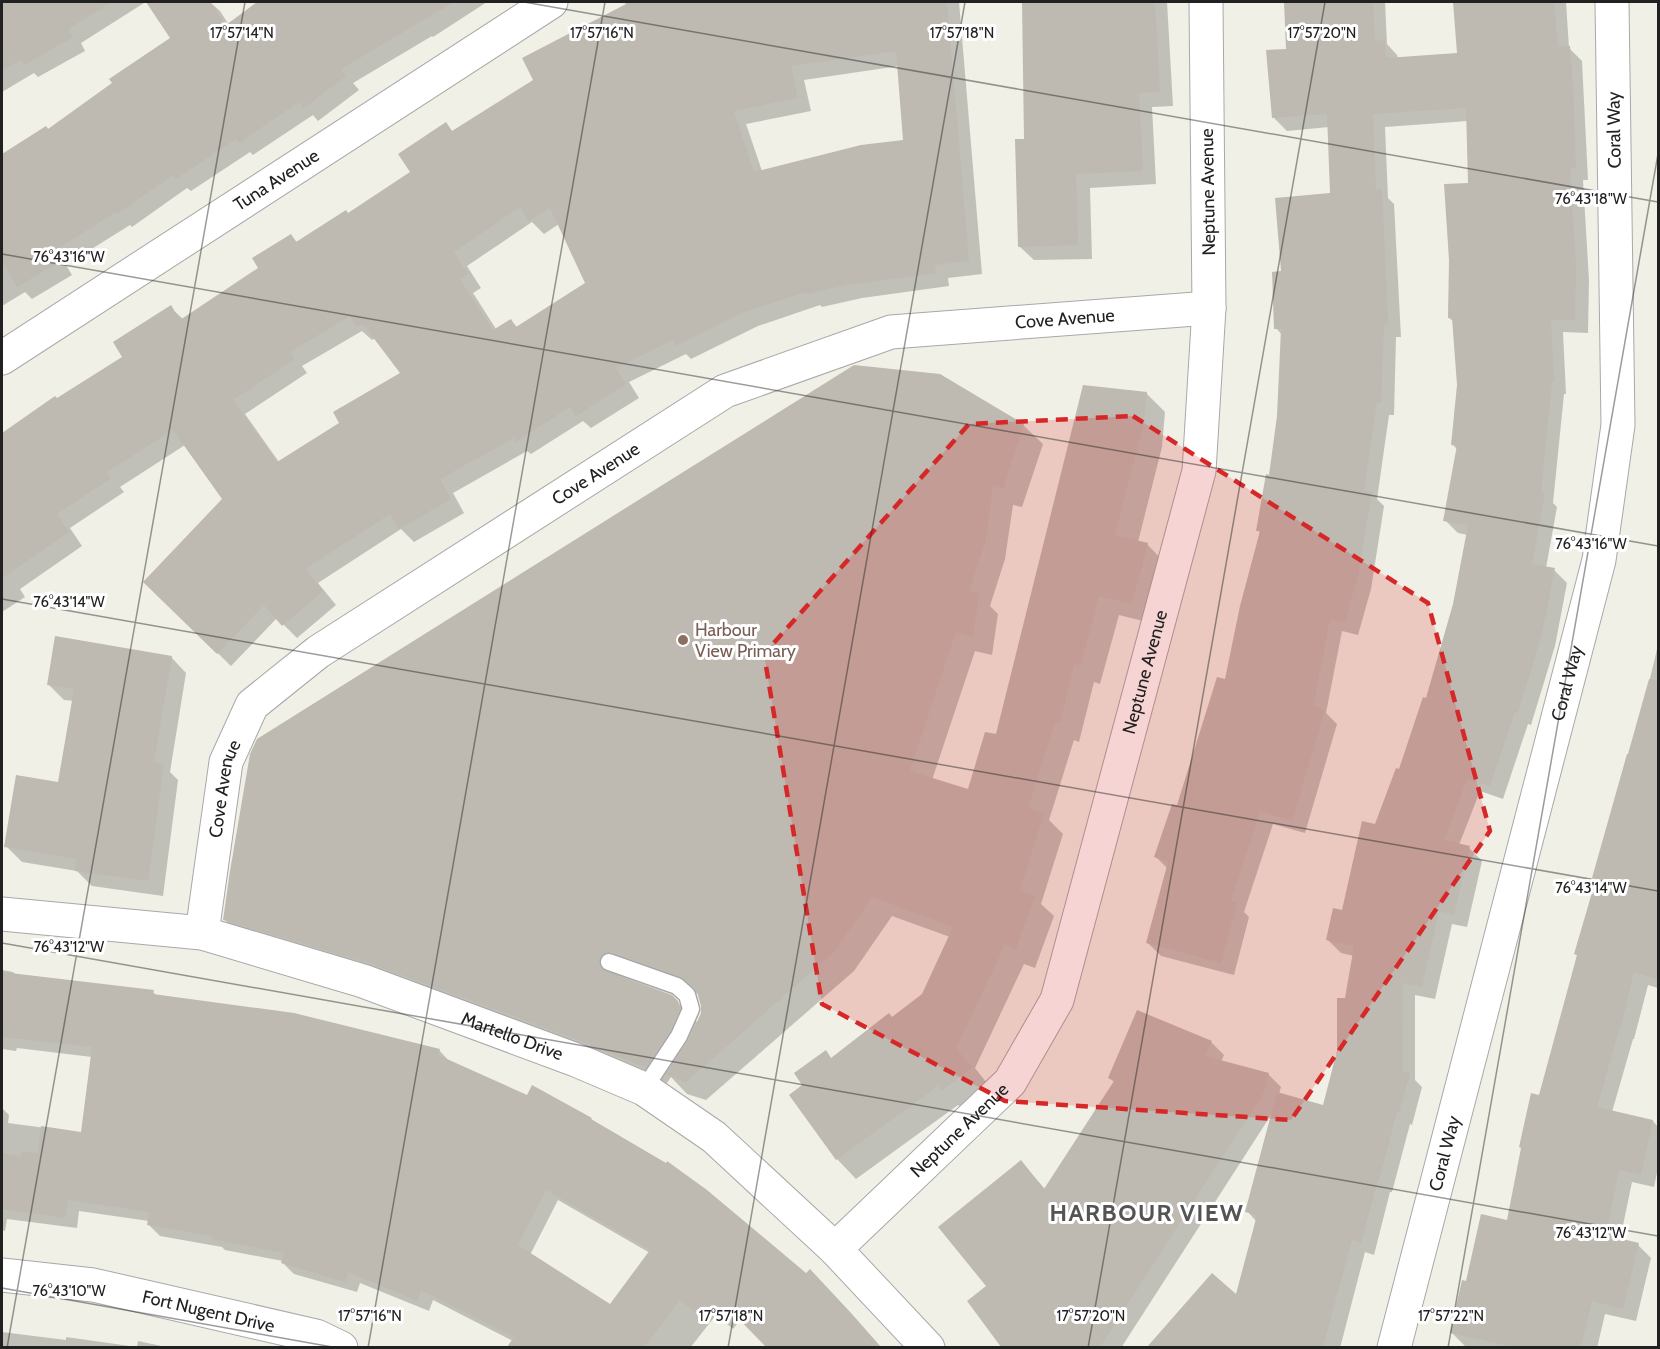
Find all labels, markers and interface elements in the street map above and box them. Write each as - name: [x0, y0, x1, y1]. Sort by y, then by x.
- text: 17°57'14"N: [210, 24, 274, 42]
- text: 17°57'16"N: [570, 24, 634, 42]
- text: 17°57'18"N: [930, 24, 994, 42]
- text: 17°57'20"N: [1288, 24, 1356, 42]
- street label: Coral Way: [1602, 91, 1626, 169]
- street label: Neptune Avenue: [1196, 128, 1220, 256]
- street label: Tuna Avenue: [230, 144, 323, 216]
- text: 76°43'18"W: [1555, 190, 1628, 208]
- text: 76°43'16"W: [33, 248, 105, 266]
- street label: Cove Avenue: [1014, 304, 1115, 334]
- street label: Cove Avenue: [548, 438, 644, 510]
- text: 76°43'16"W: [1555, 535, 1627, 553]
- text: 76°43'14"W: [33, 593, 105, 611]
- street label: Neptune Avenue: [1118, 608, 1172, 736]
- place label: Harbour View Primary: [695, 619, 796, 662]
- marker: Harbour View Primary: [676, 633, 690, 647]
- street label: Coral Way: [1547, 643, 1587, 723]
- street label: Cove Avenue: [204, 736, 246, 839]
- text: 76°43'14"W: [1555, 879, 1627, 897]
- text: 76°43'12"W: [34, 938, 105, 956]
- street label: Martello Drive: [458, 1007, 566, 1065]
- street label: Neptune Avenue: [906, 1078, 1013, 1182]
- street label: Coral Way: [1424, 1113, 1465, 1193]
- district label: HARBOUR VIEW: [1050, 1198, 1244, 1227]
- text: 76°43'12"W: [1556, 1224, 1627, 1242]
- text: 76°43'10"W: [32, 1282, 106, 1300]
- street label: Fort Nugent Drive: [140, 1286, 277, 1337]
- text: 17°57'16"N: [338, 1307, 402, 1325]
- text: 17°57'18"N: [699, 1307, 763, 1325]
- text: 17°57'20"N: [1057, 1307, 1125, 1325]
- text: 17°57'22"N: [1418, 1307, 1484, 1325]

